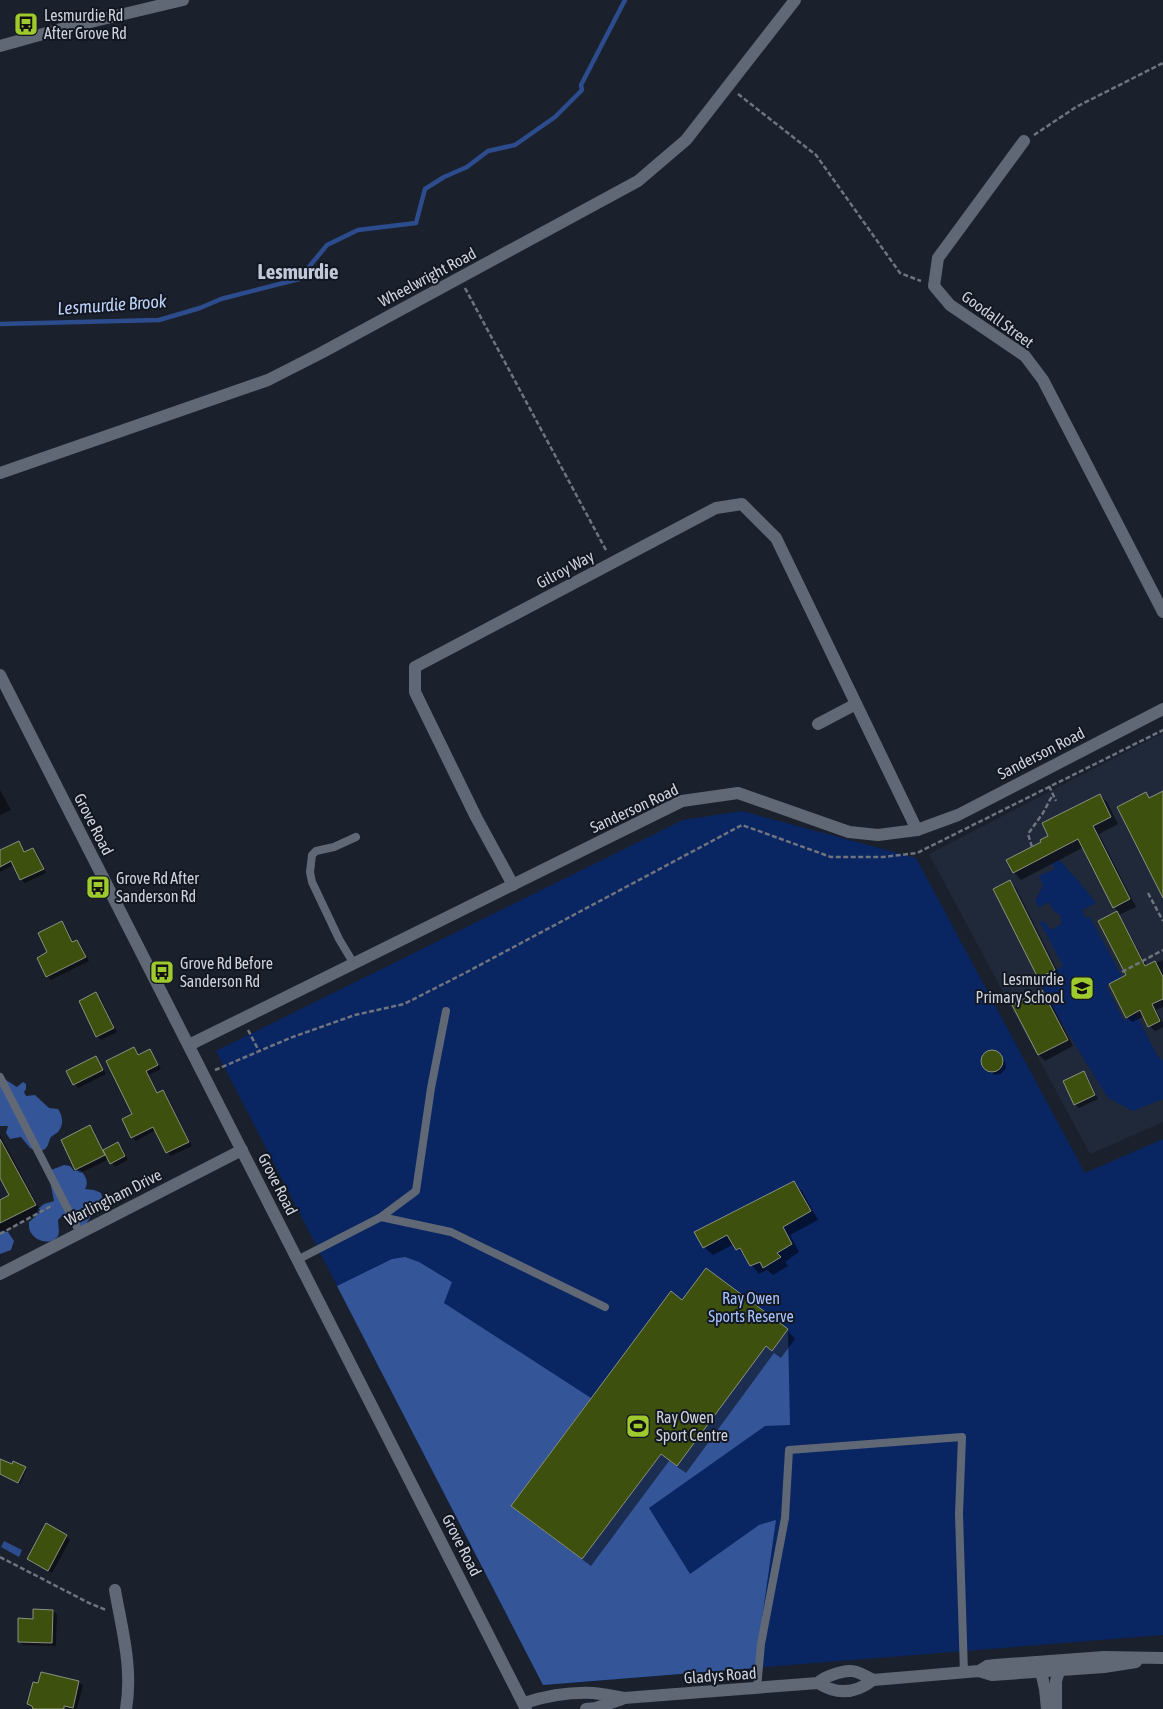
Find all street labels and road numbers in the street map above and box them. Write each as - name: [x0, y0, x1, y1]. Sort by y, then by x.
- street label: Wheelwright Road: [375, 244, 479, 311]
- street label: Goodall Street: [959, 287, 1038, 351]
- street label: Gilroy Way: [533, 546, 598, 592]
- street label: Sanderson Road: [995, 723, 1087, 783]
- street label: Sanderson Road: [587, 780, 681, 836]
- street label: Grove Road: [71, 790, 117, 858]
- street label: Grove Road: [255, 1150, 301, 1218]
- street label: Warlingham Drive: [62, 1165, 165, 1230]
- street label: Grove Road: [439, 1511, 485, 1579]
- street label: Gladys Road: [683, 1663, 757, 1688]

